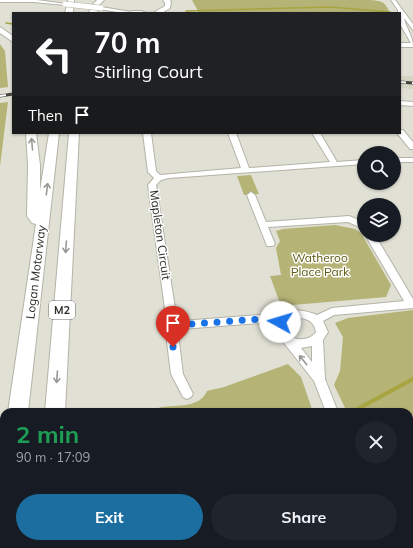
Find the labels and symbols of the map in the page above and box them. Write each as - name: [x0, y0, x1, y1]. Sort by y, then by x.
- one-way arrow: [28, 137, 35, 150]
- one-way arrow: [43, 183, 50, 196]
- street label: Mapleton Circuit: [147, 189, 174, 281]
- street label: Logan Motorway: [22, 223, 49, 320]
- one-way arrow: [63, 240, 70, 253]
- park label: Watheroo Place Park: [291, 250, 350, 279]
- road number: M2: [49, 301, 75, 319]
- position arrow: [259, 301, 301, 343]
- pin: [156, 306, 190, 347]
- one-way arrow: [299, 354, 308, 365]
- one-way arrow: [54, 370, 61, 383]

